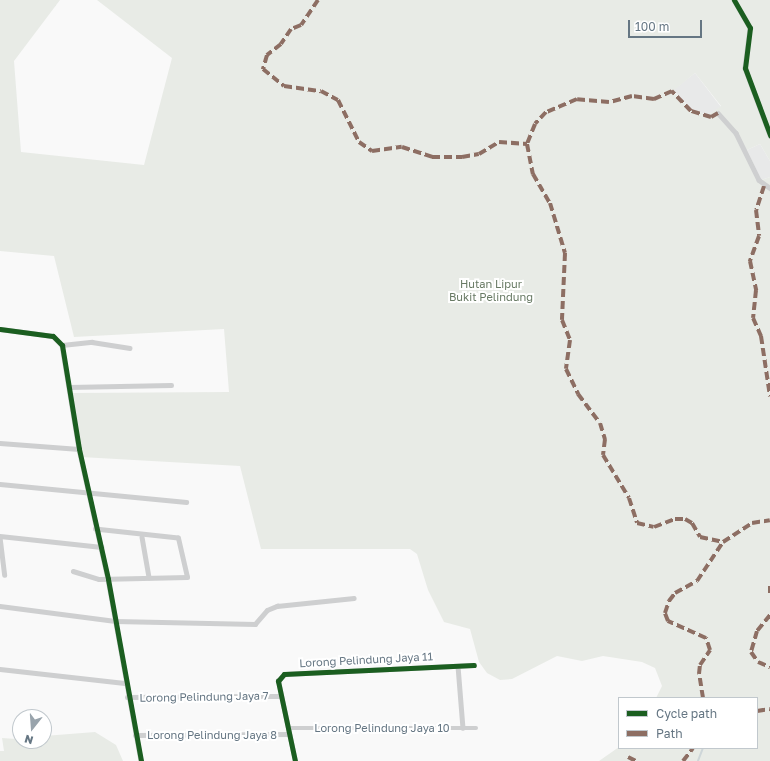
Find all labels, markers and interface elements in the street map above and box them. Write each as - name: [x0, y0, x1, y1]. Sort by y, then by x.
- scale bar: [630, 12, 704, 38]
- text: 100 m: [635, 19, 669, 34]
- park label: Hutan Lipur Bukit Pelindung: [449, 278, 533, 304]
- street label: Lorong Pelindung Jaya 11: [299, 650, 433, 670]
- street label: Lorong Pelindung Jaya 7: [139, 689, 269, 705]
- legend: [618, 697, 758, 749]
- text: Cycle path: [656, 706, 717, 721]
- north arrow: [12, 709, 52, 749]
- street label: Lorong Pelindung Jaya 10: [314, 721, 450, 735]
- text: Path: [656, 726, 683, 741]
- street label: Lorong Pelindung Jaya 8: [147, 728, 277, 742]
- text: N: [23, 733, 35, 747]

